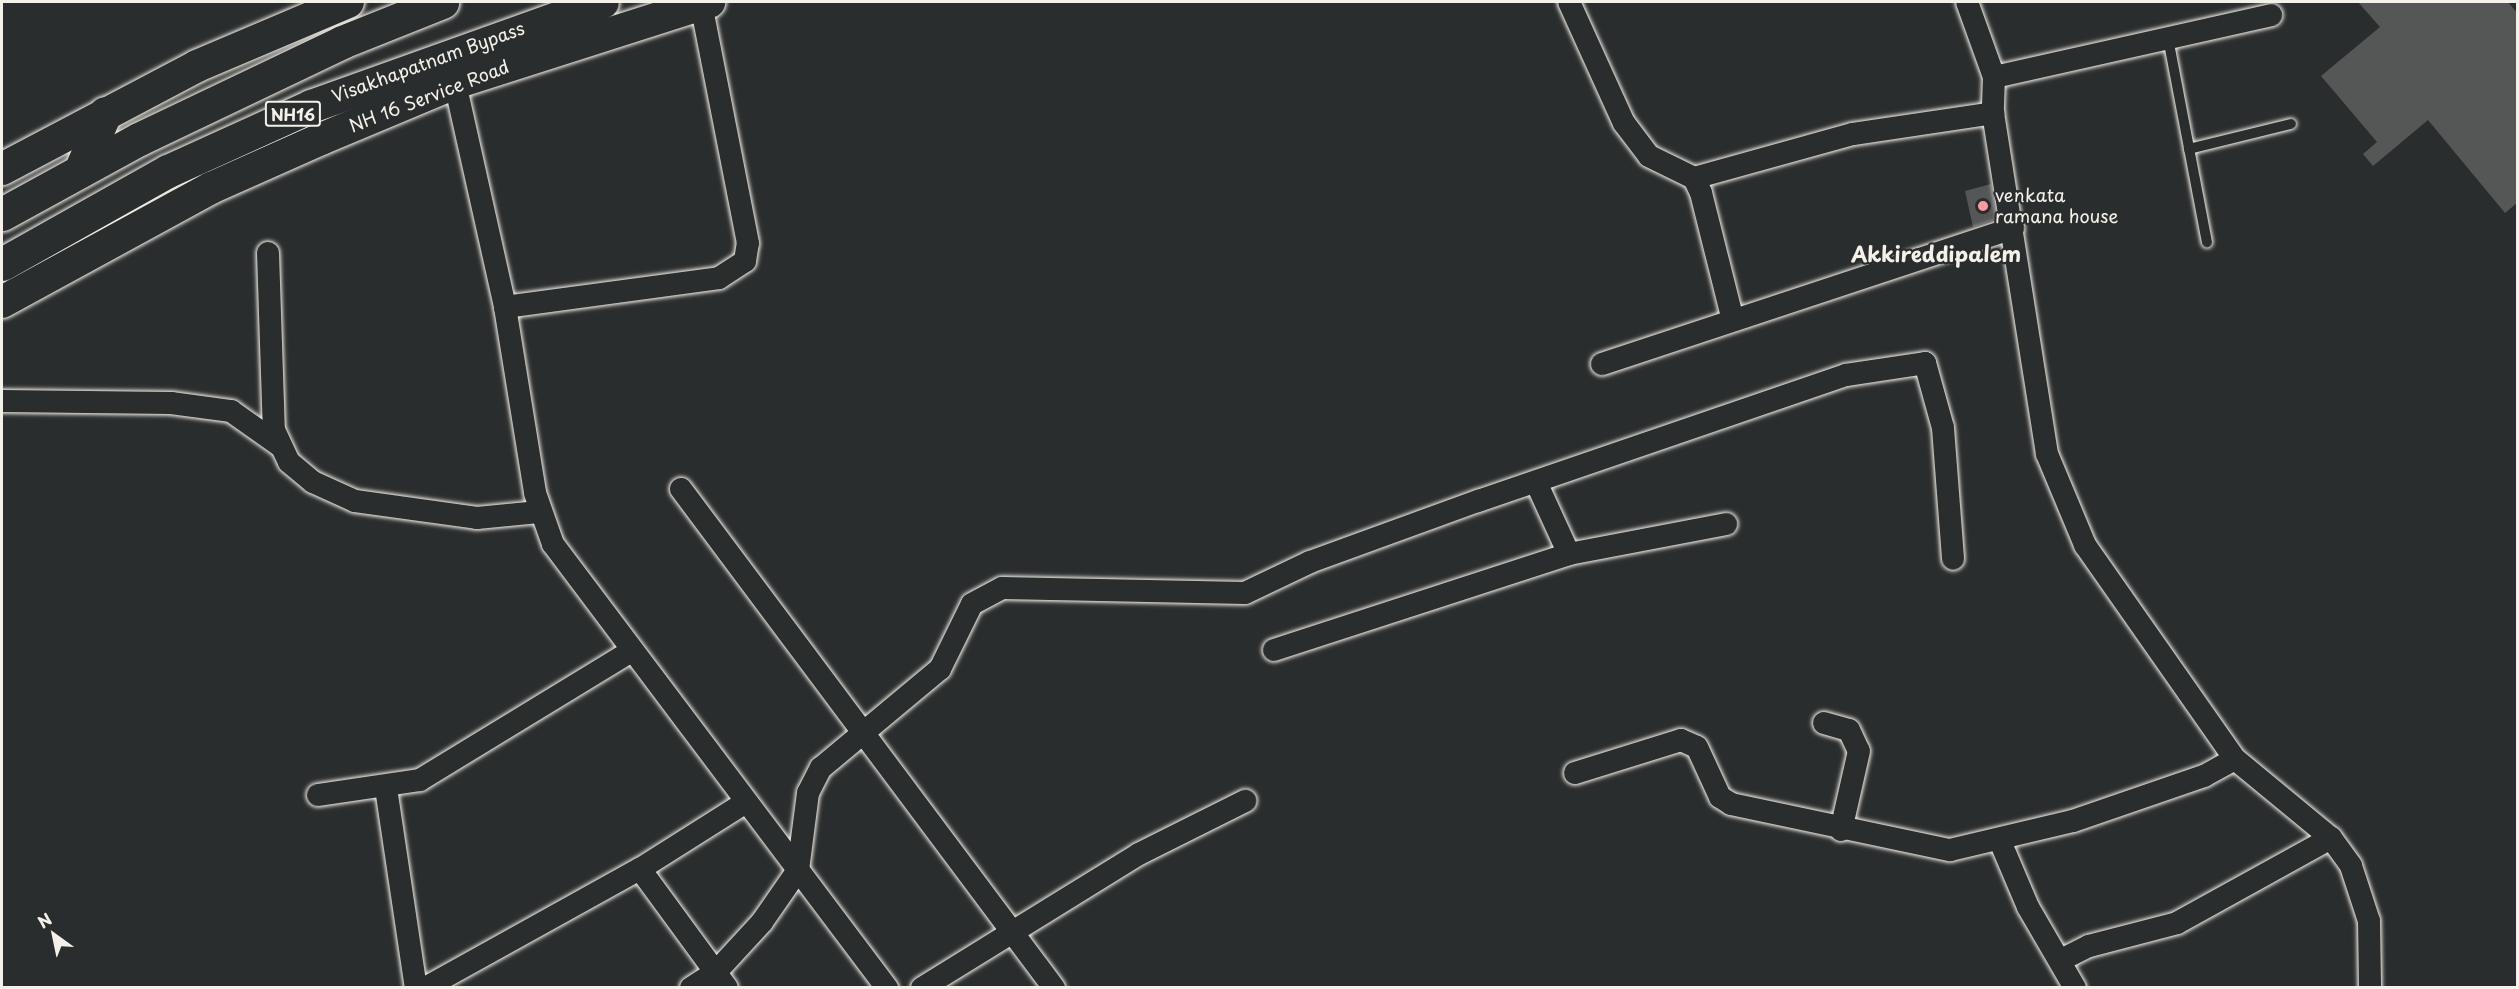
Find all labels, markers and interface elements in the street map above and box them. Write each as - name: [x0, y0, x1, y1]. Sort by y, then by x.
- street label: Visakhapatnam Bypass: [328, 17, 528, 107]
- street label: NH 16 Service Road: [346, 55, 512, 137]
- road number: NH16: [264, 101, 322, 127]
- place label: venkata ramana house: [1995, 185, 2119, 228]
- marker: venkata ramana house: [1976, 199, 1990, 213]
- district label: Akkireddipalem: [1851, 240, 2021, 266]
- north arrow: [24, 905, 84, 965]
- text: N: [32, 906, 56, 933]

